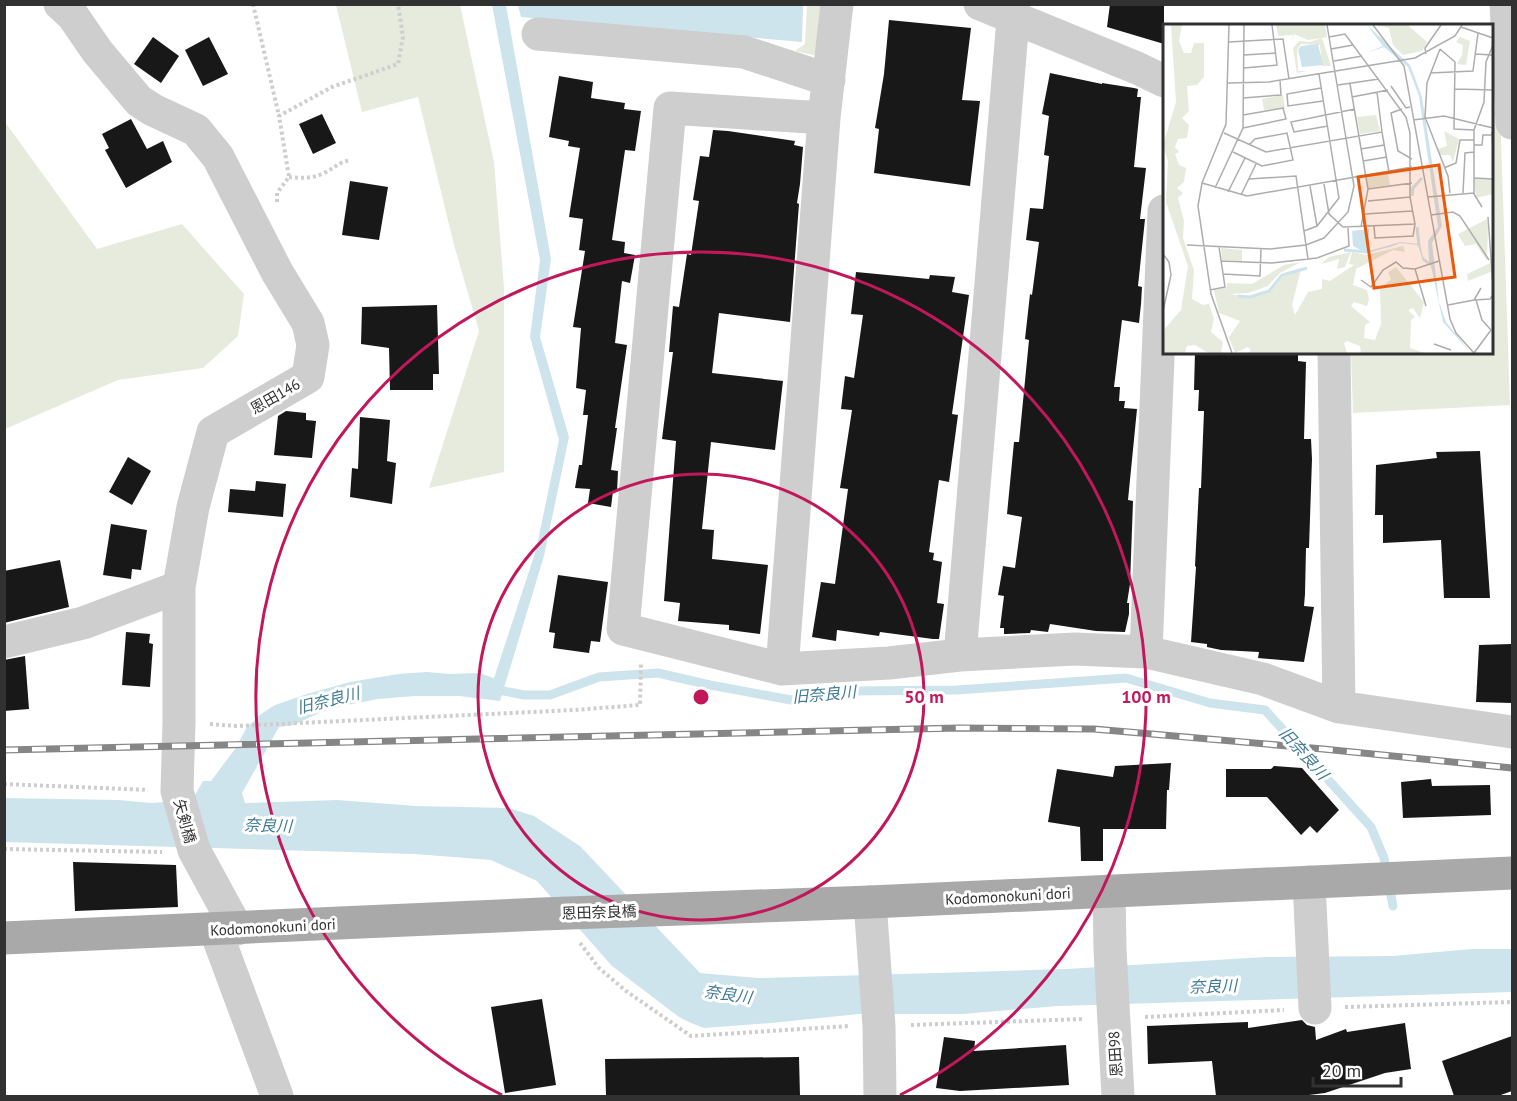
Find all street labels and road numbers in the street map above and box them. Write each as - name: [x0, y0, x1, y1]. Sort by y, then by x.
- street label: 恩田146: [247, 374, 303, 418]
- street label: 矢剣橋: [170, 797, 200, 845]
- street label: Kodomonokuni dori: [945, 883, 1071, 909]
- street label: 恩田奈良橋: [561, 901, 637, 923]
- street label: Kodomonokuni dori: [210, 914, 336, 940]
- street label: 恩田98: [1104, 1030, 1126, 1078]

